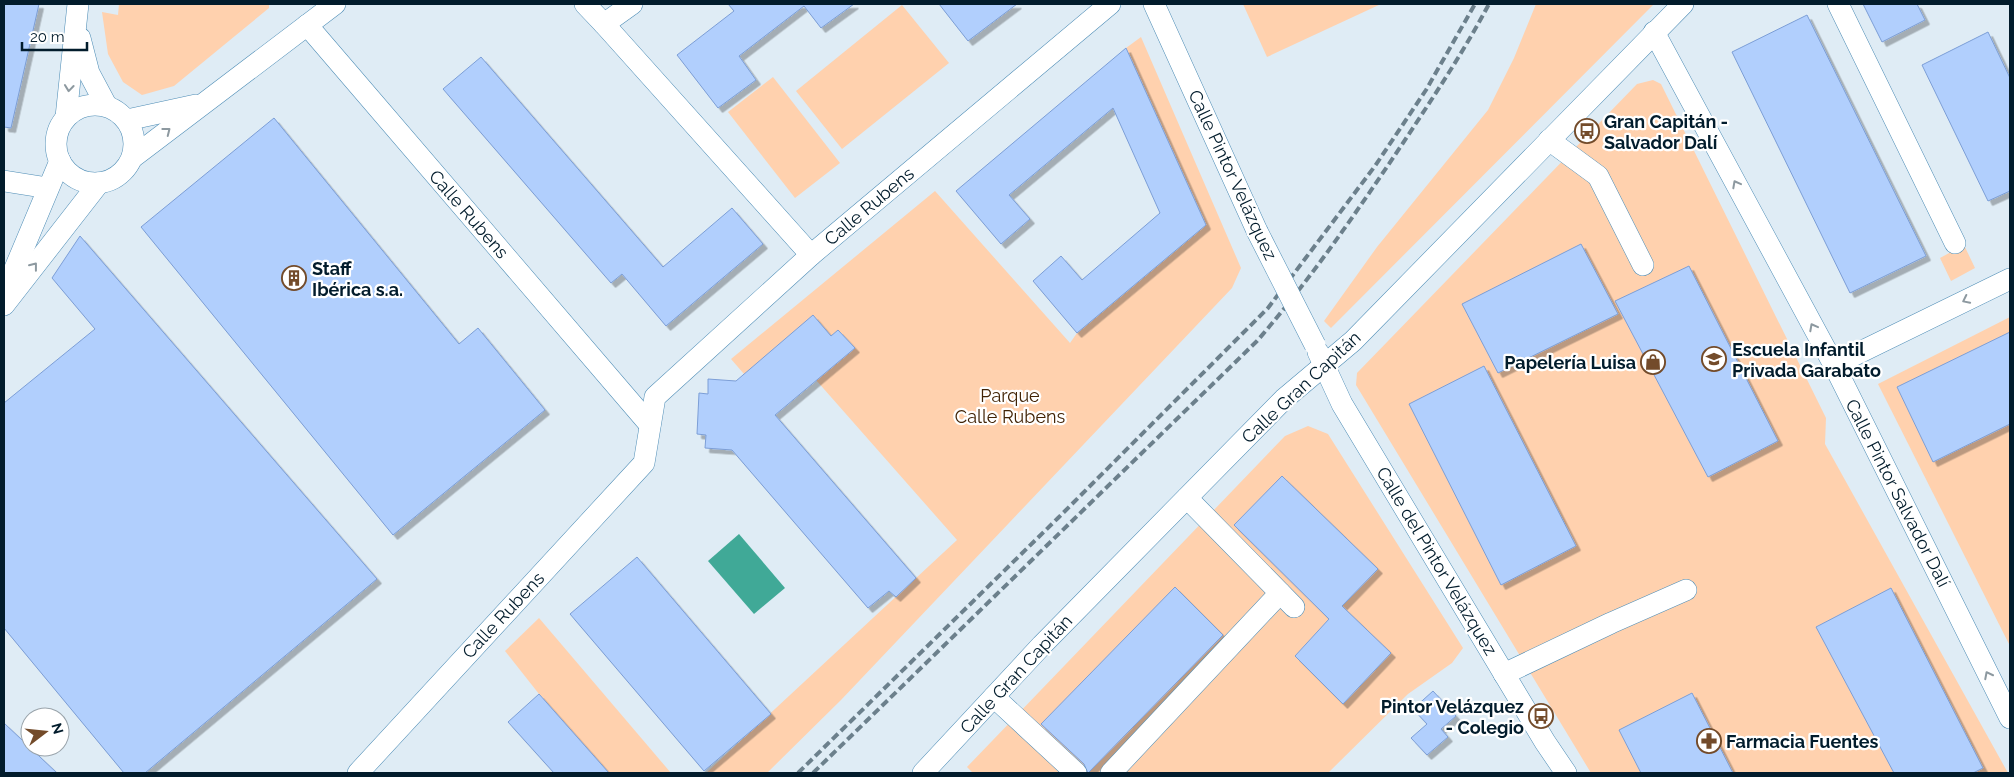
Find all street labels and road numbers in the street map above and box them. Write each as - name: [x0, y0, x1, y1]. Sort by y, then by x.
- street label: Calle Pintor Velázquez: [1184, 87, 1282, 263]
- street label: Calle Rubens: [820, 162, 918, 249]
- street label: Calle Rubens: [425, 165, 513, 263]
- street label: Calle Gran Capitán: [1237, 327, 1365, 447]
- street label: Calle Pintor Salvador Dalí: [1841, 396, 1955, 591]
- street label: Calle del Pintor Velázquez: [1372, 463, 1502, 659]
- street label: Calle Rubens: [458, 567, 548, 662]
- street label: Calle Gran Capitán: [956, 610, 1076, 738]

